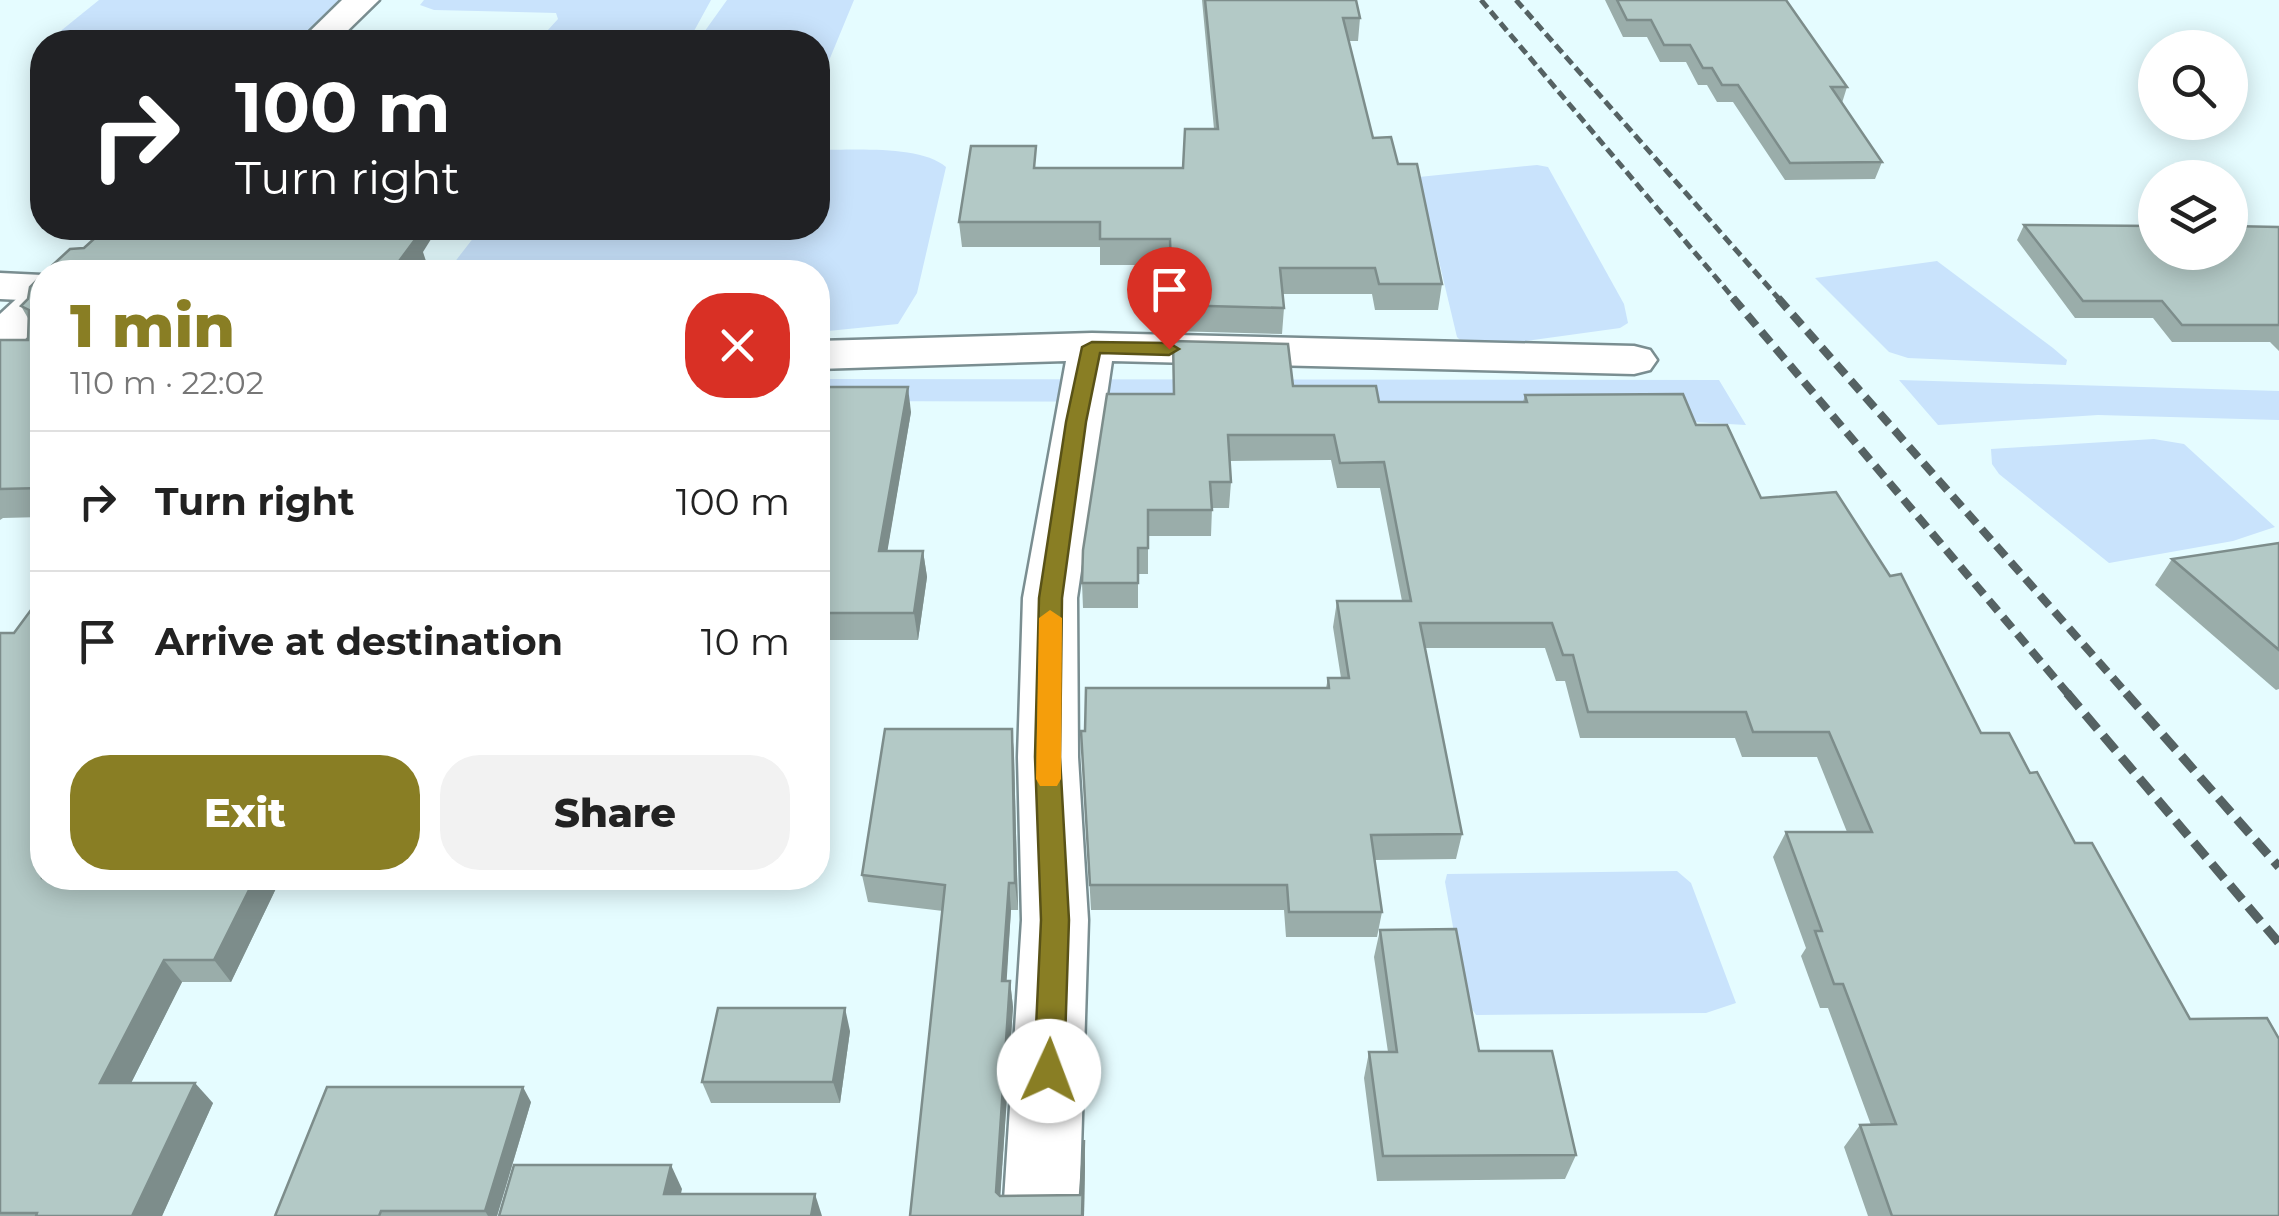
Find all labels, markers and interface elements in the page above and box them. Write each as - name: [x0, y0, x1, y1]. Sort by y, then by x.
- map controls: [2138, 30, 2248, 270]
- button: search: [2138, 30, 2248, 140]
- text: 100 m: [235, 64, 451, 150]
- icon: right: [70, 70, 200, 200]
- text: Turn right: [235, 150, 460, 205]
- button: layers: [2138, 160, 2248, 270]
- pin: [1127, 247, 1212, 350]
- icon: arrive: [1142, 262, 1197, 317]
- text: 1 min: [70, 289, 235, 362]
- button: close: [685, 293, 790, 398]
- text: 110 m · 22:02: [70, 363, 264, 402]
- icon: right: [70, 474, 125, 529]
- text: Turn right: [155, 478, 354, 525]
- text: 100 m: [676, 478, 790, 525]
- icon: arrive: [70, 614, 125, 669]
- text: Arrive at destination: [155, 618, 563, 665]
- text: 10 m: [701, 618, 790, 665]
- button: Exit: [70, 755, 420, 870]
- button: Share: [440, 755, 790, 870]
- position arrow: [997, 1019, 1101, 1123]

